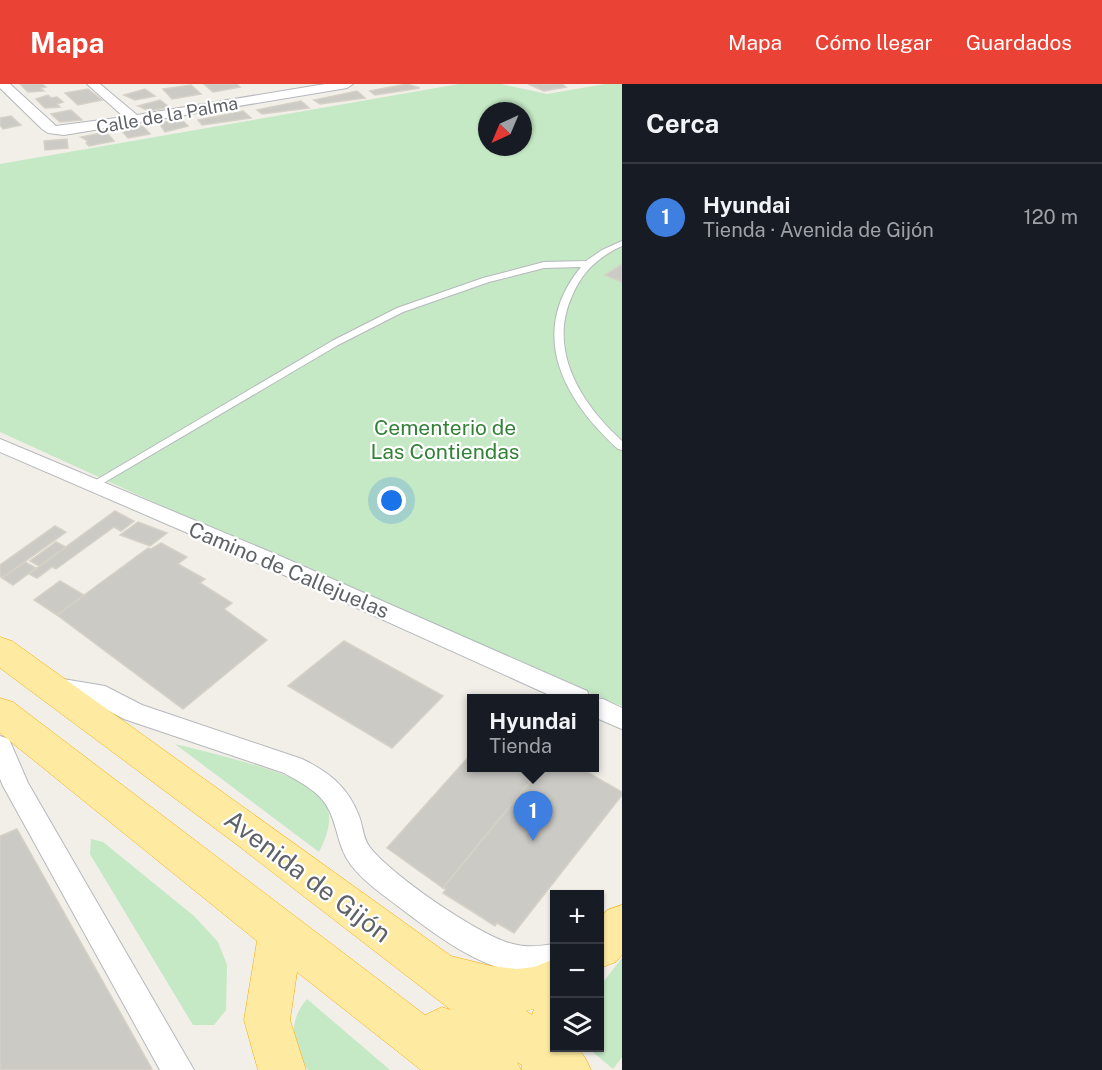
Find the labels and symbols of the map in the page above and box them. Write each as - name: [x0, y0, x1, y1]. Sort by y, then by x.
- street label: Calle de la Palma: [94, 92, 240, 138]
- north arrow: [478, 102, 532, 156]
- park label: Cementerio de Las Contiendas: [371, 415, 519, 464]
- your location: [377, 486, 406, 515]
- street label: Camino de Callejuelas: [185, 516, 393, 624]
- pin: 1: [514, 792, 552, 841]
- street label: Avenida de Gijón: [219, 803, 397, 949]

